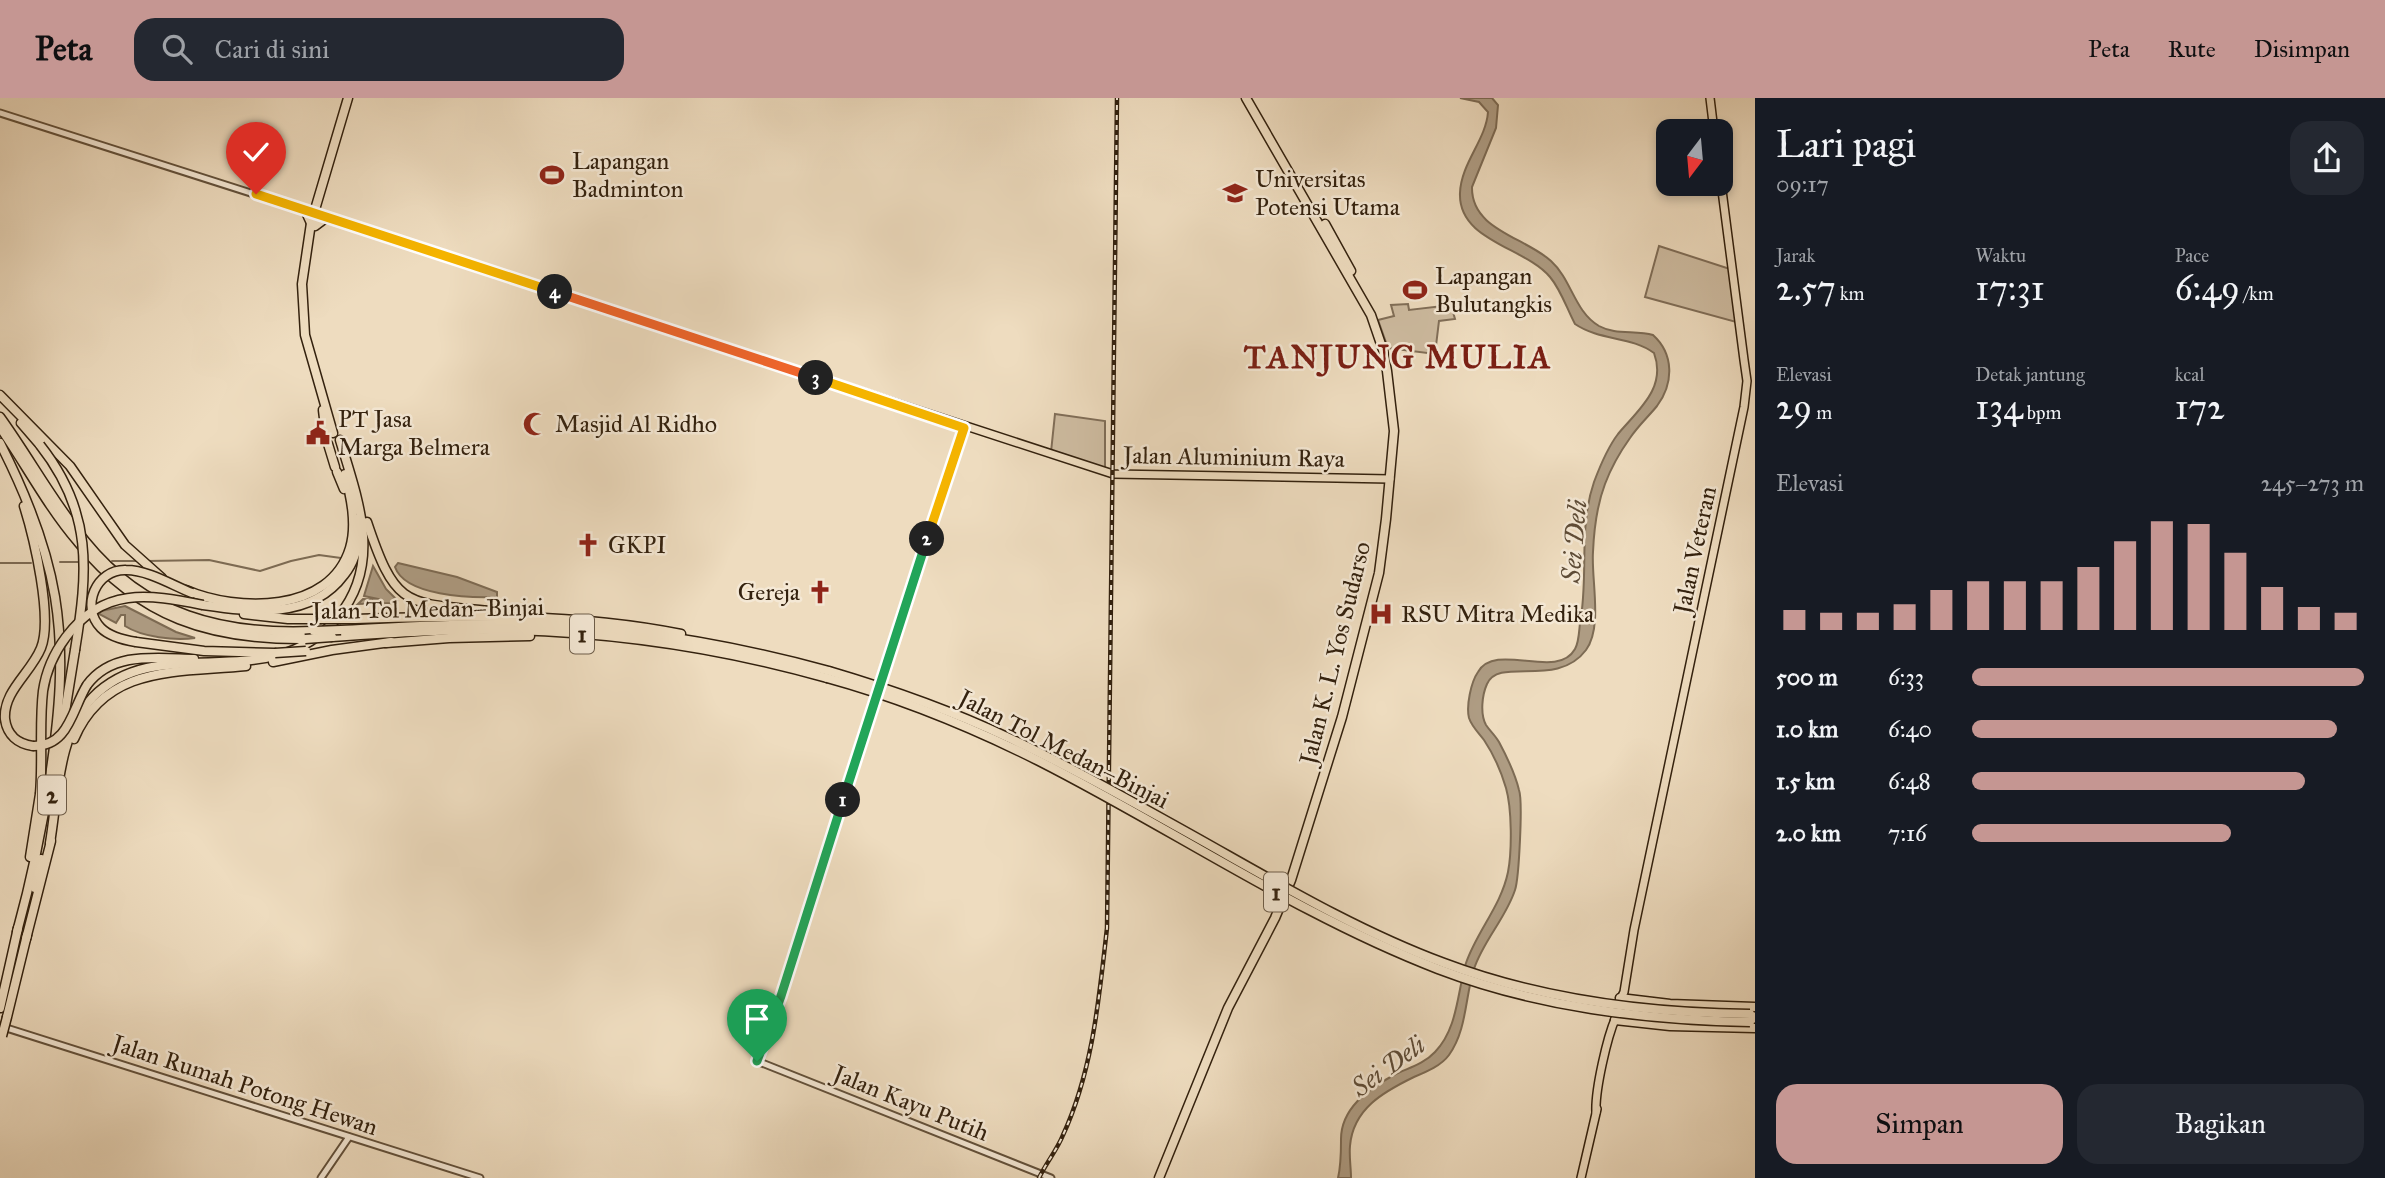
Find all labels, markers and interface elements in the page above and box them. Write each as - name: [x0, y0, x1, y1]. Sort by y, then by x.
- search box: [134, 18, 624, 81]
- text: Peta: [35, 29, 92, 69]
- icon: search: [158, 30, 196, 68]
- text: Cari di sini: [214, 33, 329, 65]
- text: Peta: [2088, 34, 2130, 64]
- text: Rute: [2168, 34, 2216, 64]
- text: Disimpan: [2254, 34, 2350, 64]
- north arrow: [1656, 119, 1732, 196]
- map controls: [1656, 119, 1733, 196]
- text: Lari pagi: [1776, 121, 1916, 167]
- button: share: [2290, 121, 2364, 195]
- pin: [226, 122, 286, 194]
- icon: check: [237, 133, 275, 171]
- place label: Lapangan Badminton: [572, 146, 683, 204]
- sports icon: Lapangan Badminton: [538, 161, 566, 189]
- place label: Universitas Potensi Utama: [1255, 164, 1401, 222]
- text: 09:17: [1776, 170, 1829, 198]
- school or university icon: Universitas Potensi Utama: [1221, 179, 1249, 207]
- text: Jarak: [1776, 244, 1815, 267]
- text: Waktu: [1975, 244, 2026, 267]
- text: Pace: [2175, 244, 2209, 267]
- place label: Lapangan Bulutangkis: [1435, 261, 1552, 319]
- text: 2.57: [1776, 267, 1836, 310]
- text: 17:31: [1975, 267, 2044, 310]
- text: 6:49: [2175, 267, 2240, 310]
- pin: 4: [538, 274, 572, 310]
- sports icon: Lapangan Bulutangkis: [1401, 276, 1429, 304]
- text: 4: [549, 280, 560, 303]
- text: km: [1836, 282, 1865, 305]
- text: /km: [2240, 282, 2274, 305]
- district label: TANJUNG MULIA: [1244, 338, 1552, 377]
- pin: 3: [798, 360, 834, 396]
- text: Elevasi: [1776, 363, 1832, 386]
- text: Detak jantung: [1975, 363, 2085, 386]
- text: kcal: [2175, 363, 2205, 386]
- text: 3: [812, 366, 819, 389]
- text: 29: [1776, 386, 1812, 429]
- text: 134: [1975, 386, 2023, 429]
- text: 172: [2175, 386, 2224, 429]
- text: m: [1812, 401, 1832, 424]
- text: bpm: [2023, 401, 2061, 424]
- place label: PT Jasa Marga Belmera: [338, 404, 491, 462]
- place label: Masjid Al Ridho: [555, 409, 717, 439]
- mosque icon: Masjid Al Ridho: [521, 410, 549, 438]
- public building icon: PT Jasa Marga Belmera: [304, 419, 332, 447]
- street label: Jalan Aluminium Raya: [1120, 440, 1346, 474]
- text: Elevasi: [1776, 469, 1844, 497]
- text: 245–273 m: [2261, 469, 2364, 497]
- street label: Jalan Veteran: [1666, 483, 1723, 619]
- water label: Sei Deli: [1554, 498, 1594, 585]
- pin: 2: [909, 522, 944, 556]
- text: 2: [922, 527, 931, 550]
- place label: GKPI: [608, 530, 667, 560]
- church icon: GKPI: [574, 531, 602, 559]
- street label: Jalan K. L. Yos Sudarso: [1292, 539, 1377, 770]
- place label: Gereja: [738, 577, 801, 607]
- church icon: Gereja: [806, 578, 834, 606]
- street label: Jalan Tol Medan–Binjai: [309, 592, 545, 626]
- place label: RSU Mitra Medika: [1401, 599, 1595, 629]
- hospital icon: RSU Mitra Medika: [1367, 600, 1395, 628]
- road number: 1: [570, 614, 594, 654]
- text: 500 m: [1776, 663, 1838, 691]
- text: 6:33: [1888, 663, 1924, 691]
- street label: Jalan Tol Medan–Binjai: [951, 681, 1175, 815]
- text: 1.0 km: [1776, 715, 1838, 743]
- text: 6:40: [1888, 715, 1932, 743]
- text: 1.5 km: [1776, 767, 1835, 795]
- text: 6:48: [1888, 767, 1931, 795]
- road number: 2: [38, 776, 66, 814]
- pin: 1: [826, 782, 860, 818]
- text: 1: [839, 788, 846, 811]
- text: 2.0 km: [1776, 819, 1841, 847]
- text: 7:16: [1888, 819, 1927, 847]
- road number: 1: [1264, 872, 1288, 912]
- pin: [727, 989, 787, 1061]
- icon: arrive: [738, 1000, 776, 1038]
- street label: Jalan Rumah Potong Hewan: [106, 1027, 381, 1142]
- water label: Sei Deli: [1344, 1028, 1432, 1104]
- street label: Jalan Kayu Putih: [826, 1057, 993, 1148]
- button: Simpan: [1776, 1084, 2063, 1164]
- button: Bagikan: [2077, 1084, 2364, 1164]

